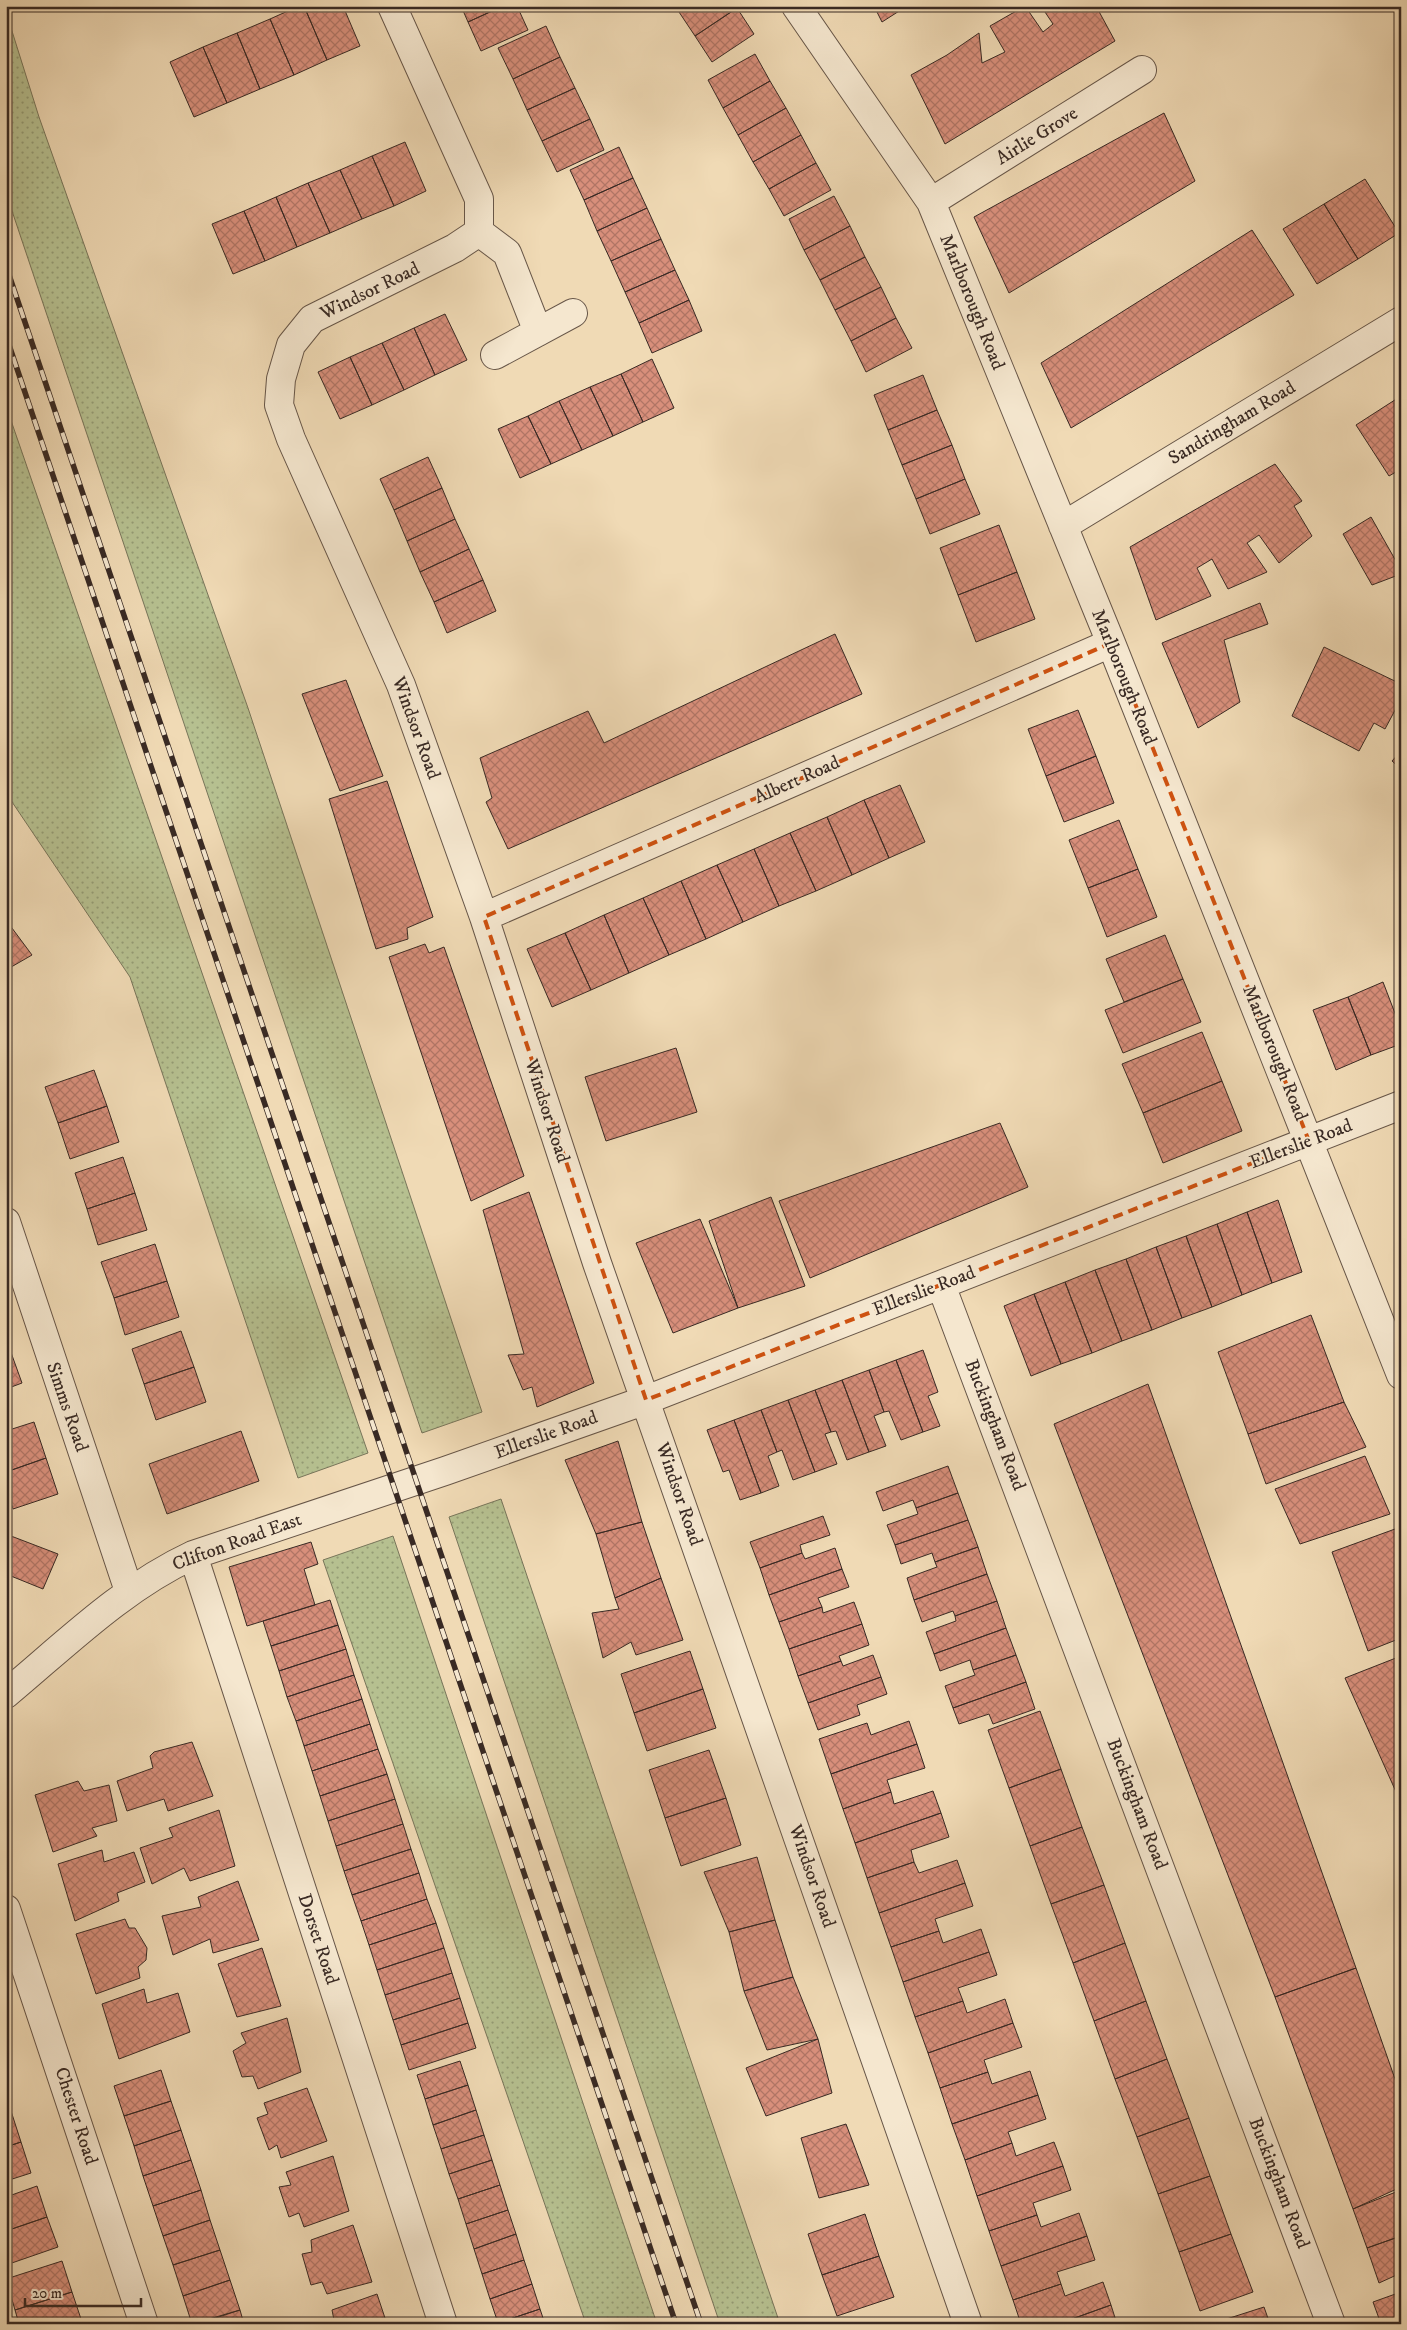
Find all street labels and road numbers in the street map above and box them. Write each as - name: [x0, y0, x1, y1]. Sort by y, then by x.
- street label: Airlie Grove: [992, 102, 1082, 170]
- street label: Marlborough Road: [934, 231, 1010, 374]
- street label: Windsor Road: [316, 257, 424, 325]
- street label: Sandringham Road: [1164, 376, 1300, 470]
- street label: Marlborough Road: [1086, 606, 1162, 749]
- street label: Windsor Road: [386, 673, 445, 783]
- street label: Albert Road: [751, 751, 844, 809]
- street label: Marlborough Road: [1237, 982, 1313, 1125]
- street label: Windsor Road: [519, 1055, 575, 1166]
- street label: Ellerslie Road: [1246, 1114, 1356, 1174]
- street label: Ellerslie Road: [869, 1261, 979, 1321]
- street label: Buckingham Road: [959, 1356, 1031, 1494]
- street label: Simms Road: [41, 1359, 93, 1455]
- street label: Ellerslie Road: [491, 1406, 601, 1464]
- street label: Windsor Road: [650, 1438, 708, 1549]
- street label: Clifton Road East: [169, 1508, 305, 1576]
- street label: Buckingham Road: [1101, 1735, 1173, 1873]
- street label: Windsor Road: [783, 1820, 841, 1931]
- street label: Dorset Road: [293, 1891, 344, 1988]
- street label: Chester Road: [49, 2064, 103, 2168]
- street label: Buckingham Road: [1243, 2114, 1315, 2252]

